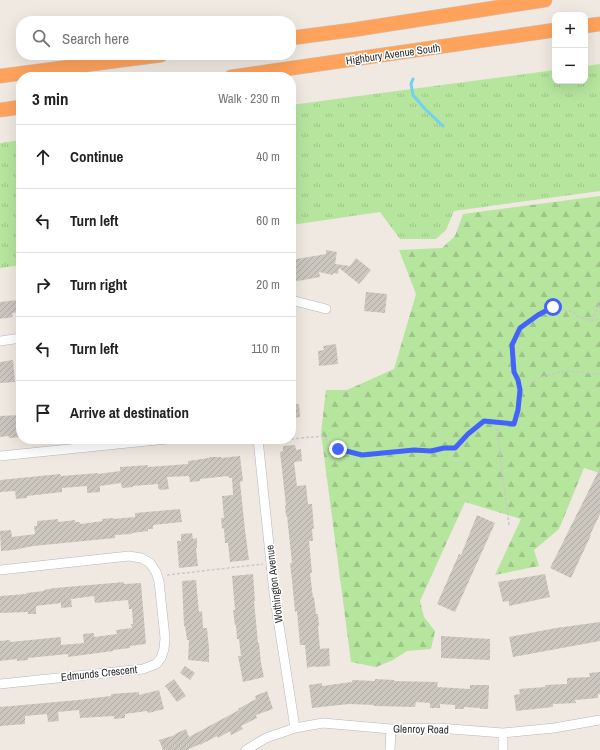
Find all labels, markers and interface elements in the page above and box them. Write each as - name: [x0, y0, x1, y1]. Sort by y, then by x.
- map controls: [552, 12, 588, 84]
- button: +: [552, 12, 588, 48]
- search box: [16, 16, 296, 60]
- icon: search: [30, 27, 52, 49]
- text: Search here: [62, 28, 129, 49]
- street label: Highbury Avenue South: [345, 40, 441, 68]
- button: −: [552, 48, 588, 84]
- text: 3 min: [32, 87, 68, 110]
- text: Walk · 230 m: [218, 90, 280, 107]
- icon: ahead: [32, 146, 54, 168]
- text: Continue: [70, 146, 123, 167]
- text: 40 m: [256, 148, 280, 165]
- icon: left: [32, 210, 54, 232]
- text: Turn left: [70, 210, 118, 231]
- text: 60 m: [256, 212, 280, 229]
- icon: right: [32, 274, 54, 296]
- text: Turn right: [70, 274, 127, 295]
- text: 20 m: [256, 276, 280, 293]
- route start: [544, 298, 562, 316]
- icon: left: [32, 338, 54, 360]
- text: Turn left: [70, 338, 118, 359]
- text: 110 m: [251, 340, 280, 357]
- icon: arrive: [32, 402, 54, 424]
- text: Arrive at destination: [70, 402, 189, 423]
- route end: [329, 440, 347, 458]
- street label: Wothington Avenue: [262, 544, 286, 624]
- street label: Edmunds Crescent: [60, 662, 138, 684]
- street label: Glenroy Road: [393, 722, 449, 736]

